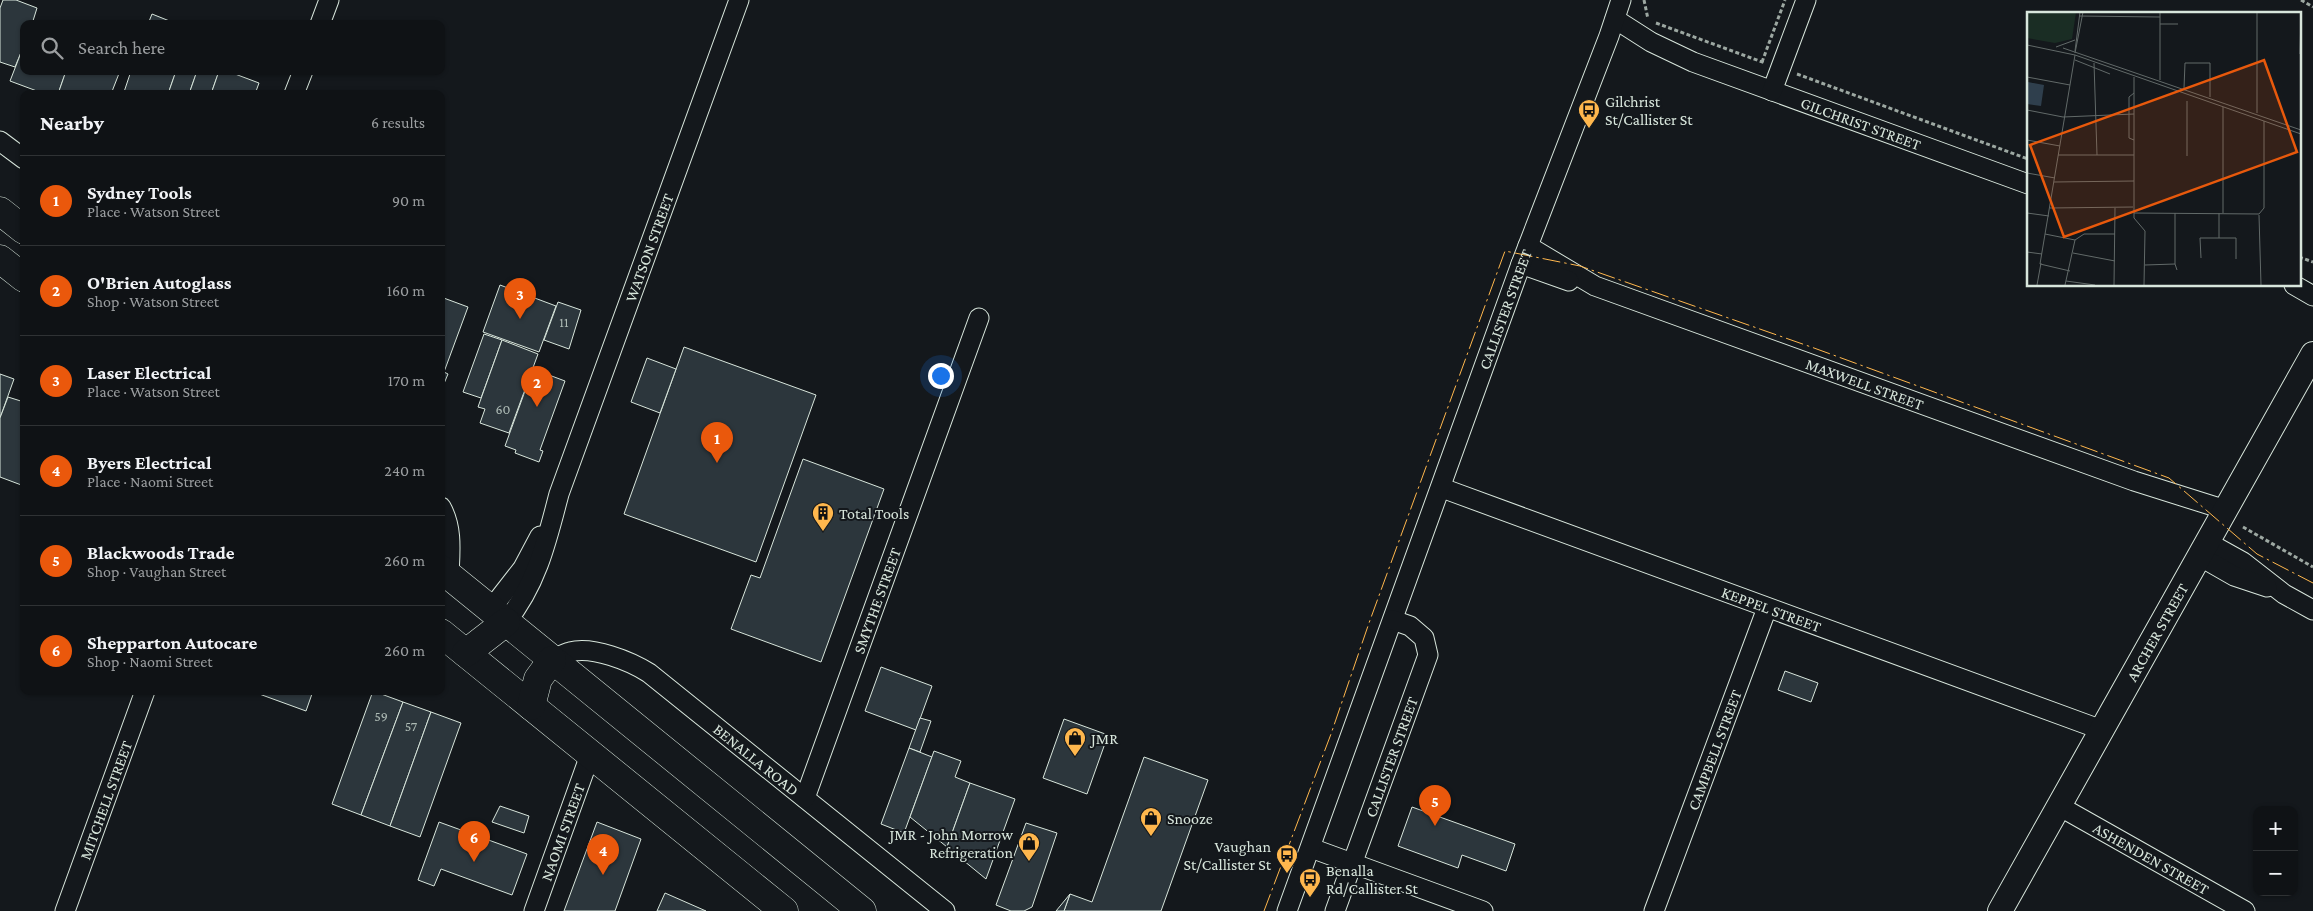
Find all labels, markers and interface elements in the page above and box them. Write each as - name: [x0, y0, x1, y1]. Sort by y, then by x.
- inset map: [2027, 12, 2300, 286]
- search box: [20, 20, 445, 75]
- icon: search: [38, 34, 66, 62]
- text: Search here: [78, 37, 165, 58]
- place label: Gilchrist St/Callister St: [1605, 93, 1693, 128]
- street label: GILCHRIST STREET: [1799, 94, 1924, 153]
- bus stop icon: Gilchrist St/Callister St: [1577, 98, 1601, 129]
- text: Nearby: [40, 111, 104, 135]
- text: 6 results: [371, 114, 425, 131]
- text: Sydney Tools: [87, 182, 192, 203]
- street label: WATSON STREET: [621, 191, 676, 304]
- text: 1: [53, 192, 59, 209]
- text: 90 m: [392, 192, 425, 209]
- text: Place · Watson Street: [87, 203, 220, 220]
- street label: CALLISTER STREET: [1475, 246, 1535, 372]
- text: O'Brien Autoglass: [87, 272, 231, 293]
- pin: 3: [504, 278, 536, 319]
- text: 2: [52, 282, 60, 299]
- text: 160 m: [387, 282, 425, 299]
- text: Shop · Watson Street: [87, 293, 219, 310]
- house number: 11: [559, 314, 569, 330]
- street label: MAXWELL STREET: [1804, 355, 1926, 413]
- text: Laser Electrical: [87, 362, 211, 383]
- your location: [928, 363, 954, 389]
- pin: 2: [521, 366, 553, 407]
- text: 3: [52, 372, 60, 389]
- text: 170 m: [388, 372, 425, 389]
- text: Place · Watson Street: [87, 383, 220, 400]
- house number: 60: [495, 401, 511, 417]
- pin: 1: [701, 422, 733, 463]
- text: Byers Electrical: [87, 452, 212, 473]
- text: 4: [52, 462, 60, 479]
- text: 240 m: [384, 462, 425, 479]
- text: Place · Naomi Street: [87, 473, 213, 490]
- building icon: Total Tools: [811, 501, 835, 532]
- place label: Total Tools: [839, 505, 909, 522]
- text: Blackwoods Trade: [87, 542, 235, 563]
- street label: SMYTHE STREET: [850, 545, 904, 656]
- text: 5: [52, 552, 60, 569]
- text: 260 m: [384, 552, 425, 569]
- text: Shop · Vaughan Street: [87, 563, 226, 580]
- street label: ARCHER STREET: [2123, 580, 2191, 684]
- street label: KEPPEL STREET: [1719, 583, 1824, 635]
- text: Shepparton Autocare: [87, 632, 257, 653]
- text: 6: [52, 642, 60, 659]
- text: 260 m: [384, 642, 425, 659]
- text: Shop · Naomi Street: [87, 653, 213, 670]
- street label: CAMPBELL STREET: [1684, 687, 1744, 812]
- street label: CALLISTER STREET: [1361, 694, 1421, 819]
- house number: 59: [374, 708, 388, 724]
- house number: 57: [405, 718, 418, 734]
- street label: BENALLA ROAD: [710, 720, 802, 799]
- shop icon: JMR: [1063, 726, 1087, 757]
- place label: JMR: [1089, 730, 1118, 748]
- street label: MITCHELL STREET: [76, 738, 135, 862]
- street label: NAOMI STREET: [537, 781, 588, 883]
- pin: 5: [1419, 785, 1451, 826]
- shop icon: Snooze: [1139, 806, 1163, 837]
- map controls: [2253, 806, 2298, 896]
- button: +: [2253, 806, 2298, 851]
- place label: Snooze: [1167, 810, 1213, 827]
- street label: ASHENDEN STREET: [2090, 819, 2212, 898]
- pin: 6: [458, 821, 490, 862]
- place label: JMR - John Morrow Refrigeration: [887, 826, 1013, 862]
- shop icon: JMR - John Morrow Refrigeration: [1017, 831, 1041, 862]
- pin: 4: [587, 834, 619, 875]
- place label: Vaughan St/Callister St: [1183, 838, 1272, 873]
- bus stop icon: Vaughan St/Callister St: [1275, 843, 1299, 874]
- button: −: [2253, 851, 2298, 896]
- place label: Benalla Rd/Callister St: [1326, 862, 1419, 897]
- bus stop icon: Benalla Rd/Callister St: [1298, 867, 1322, 898]

